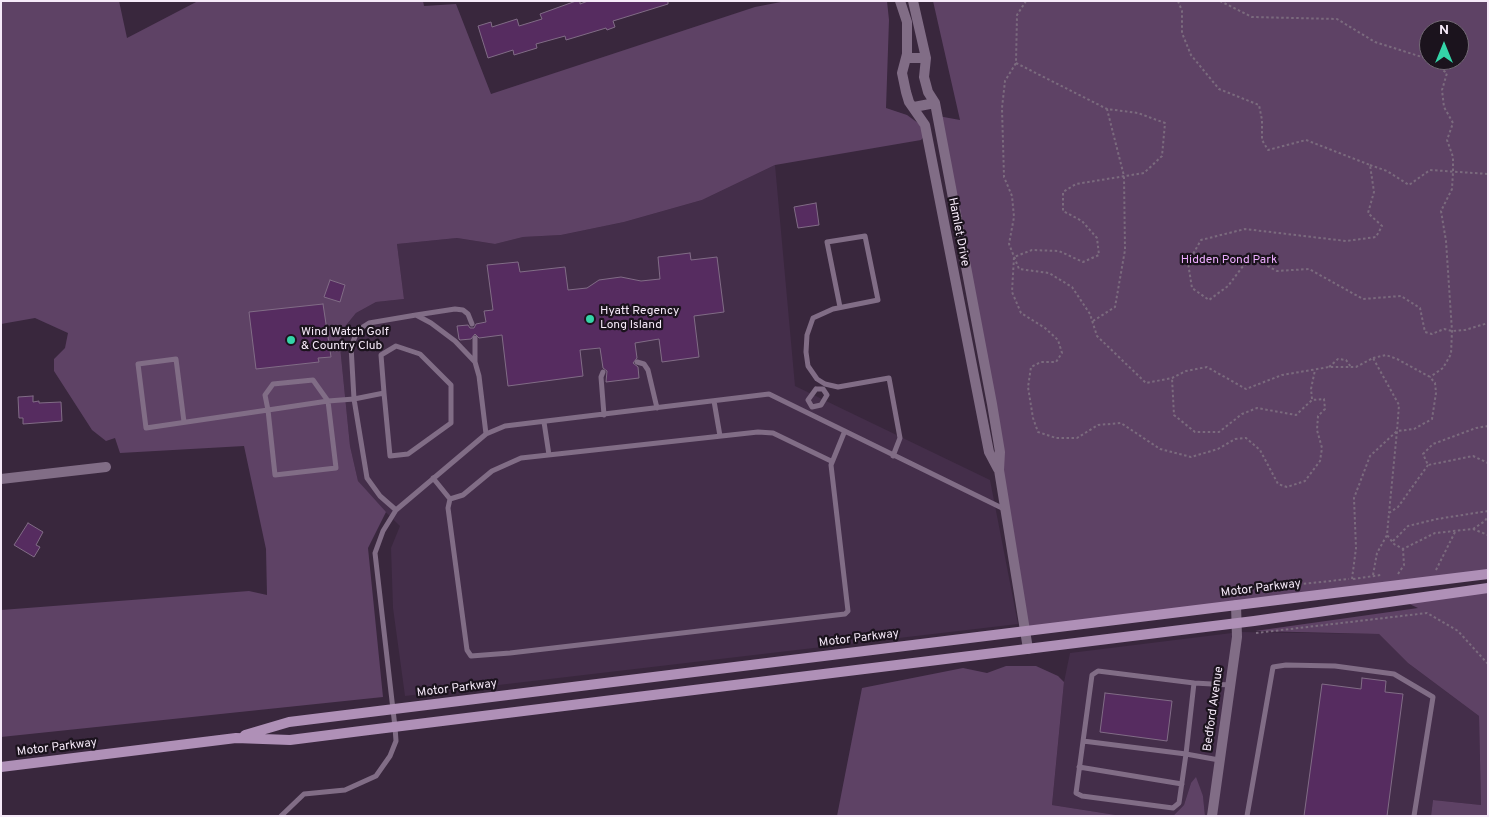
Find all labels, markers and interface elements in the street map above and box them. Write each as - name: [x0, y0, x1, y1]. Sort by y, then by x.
- north arrow: [1419, 20, 1469, 70]
- text: N: [1439, 22, 1449, 39]
- street label: Hamlet Drive: [944, 196, 972, 268]
- park label: Hidden Pond Park: [1181, 254, 1277, 268]
- place label: Hyatt Regency Long Island: [600, 305, 679, 333]
- marker: Hyatt Regency Long Island: [584, 313, 596, 325]
- place label: Wind Watch Golf & Country Club: [301, 326, 389, 354]
- marker: Wind Watch Golf & Country Club: [285, 334, 297, 346]
- street label: Motor Parkway: [1220, 577, 1302, 601]
- street label: Motor Parkway: [818, 627, 900, 651]
- street label: Bedford Avenue: [1201, 666, 1227, 752]
- street label: Motor Parkway: [416, 677, 498, 701]
- street label: Motor Parkway: [16, 736, 98, 760]

